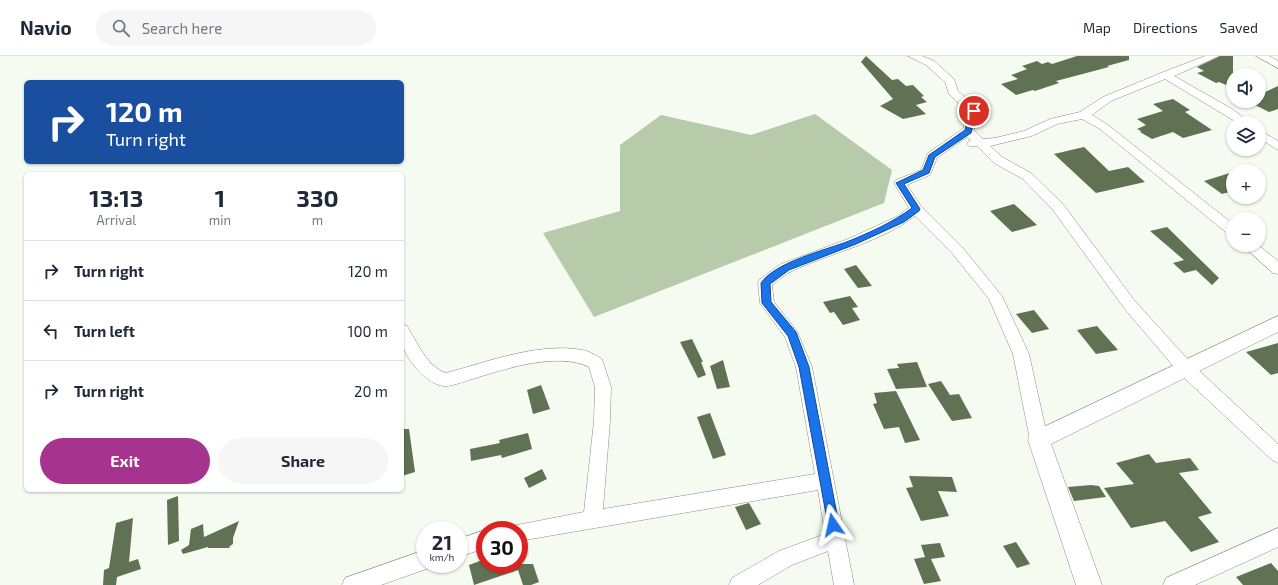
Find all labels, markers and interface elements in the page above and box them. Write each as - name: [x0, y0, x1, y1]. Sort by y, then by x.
- search box: [96, 10, 376, 46]
- text: Navio: [20, 16, 72, 39]
- icon: search: [110, 17, 132, 39]
- text: Search here: [142, 19, 222, 37]
- text: Map: [1083, 19, 1111, 36]
- text: Directions: [1133, 19, 1198, 36]
- text: Saved: [1220, 19, 1258, 36]
- map controls: [1226, 68, 1266, 252]
- button: sound: [1226, 68, 1266, 108]
- text: 120 m: [106, 94, 183, 128]
- pin: [957, 94, 991, 128]
- icon: right: [40, 96, 92, 148]
- icon: arrive: [963, 100, 985, 122]
- button: layers: [1226, 116, 1266, 156]
- text: Turn right: [106, 128, 186, 150]
- button: +: [1226, 164, 1266, 204]
- text: 13:13: [89, 183, 143, 212]
- text: 1: [215, 183, 225, 212]
- text: 330: [296, 183, 339, 212]
- text: Arrival: [97, 212, 136, 228]
- text: min: [209, 212, 231, 228]
- text: m: [312, 212, 323, 228]
- button: −: [1226, 212, 1266, 252]
- icon: right: [40, 260, 62, 282]
- text: Turn right: [74, 262, 144, 280]
- text: 120 m: [348, 262, 388, 280]
- icon: left: [40, 320, 62, 342]
- text: Turn left: [74, 322, 135, 340]
- text: 100 m: [347, 322, 388, 340]
- icon: right: [40, 380, 62, 402]
- text: Turn right: [74, 382, 144, 400]
- text: 20 m: [354, 382, 388, 400]
- button: Exit: [40, 438, 210, 484]
- button: Share: [218, 438, 388, 484]
- position arrow: [812, 504, 854, 546]
- speed limit sign: 30: [476, 521, 528, 573]
- text: 21: [432, 530, 452, 554]
- text: km/h: [430, 551, 454, 563]

